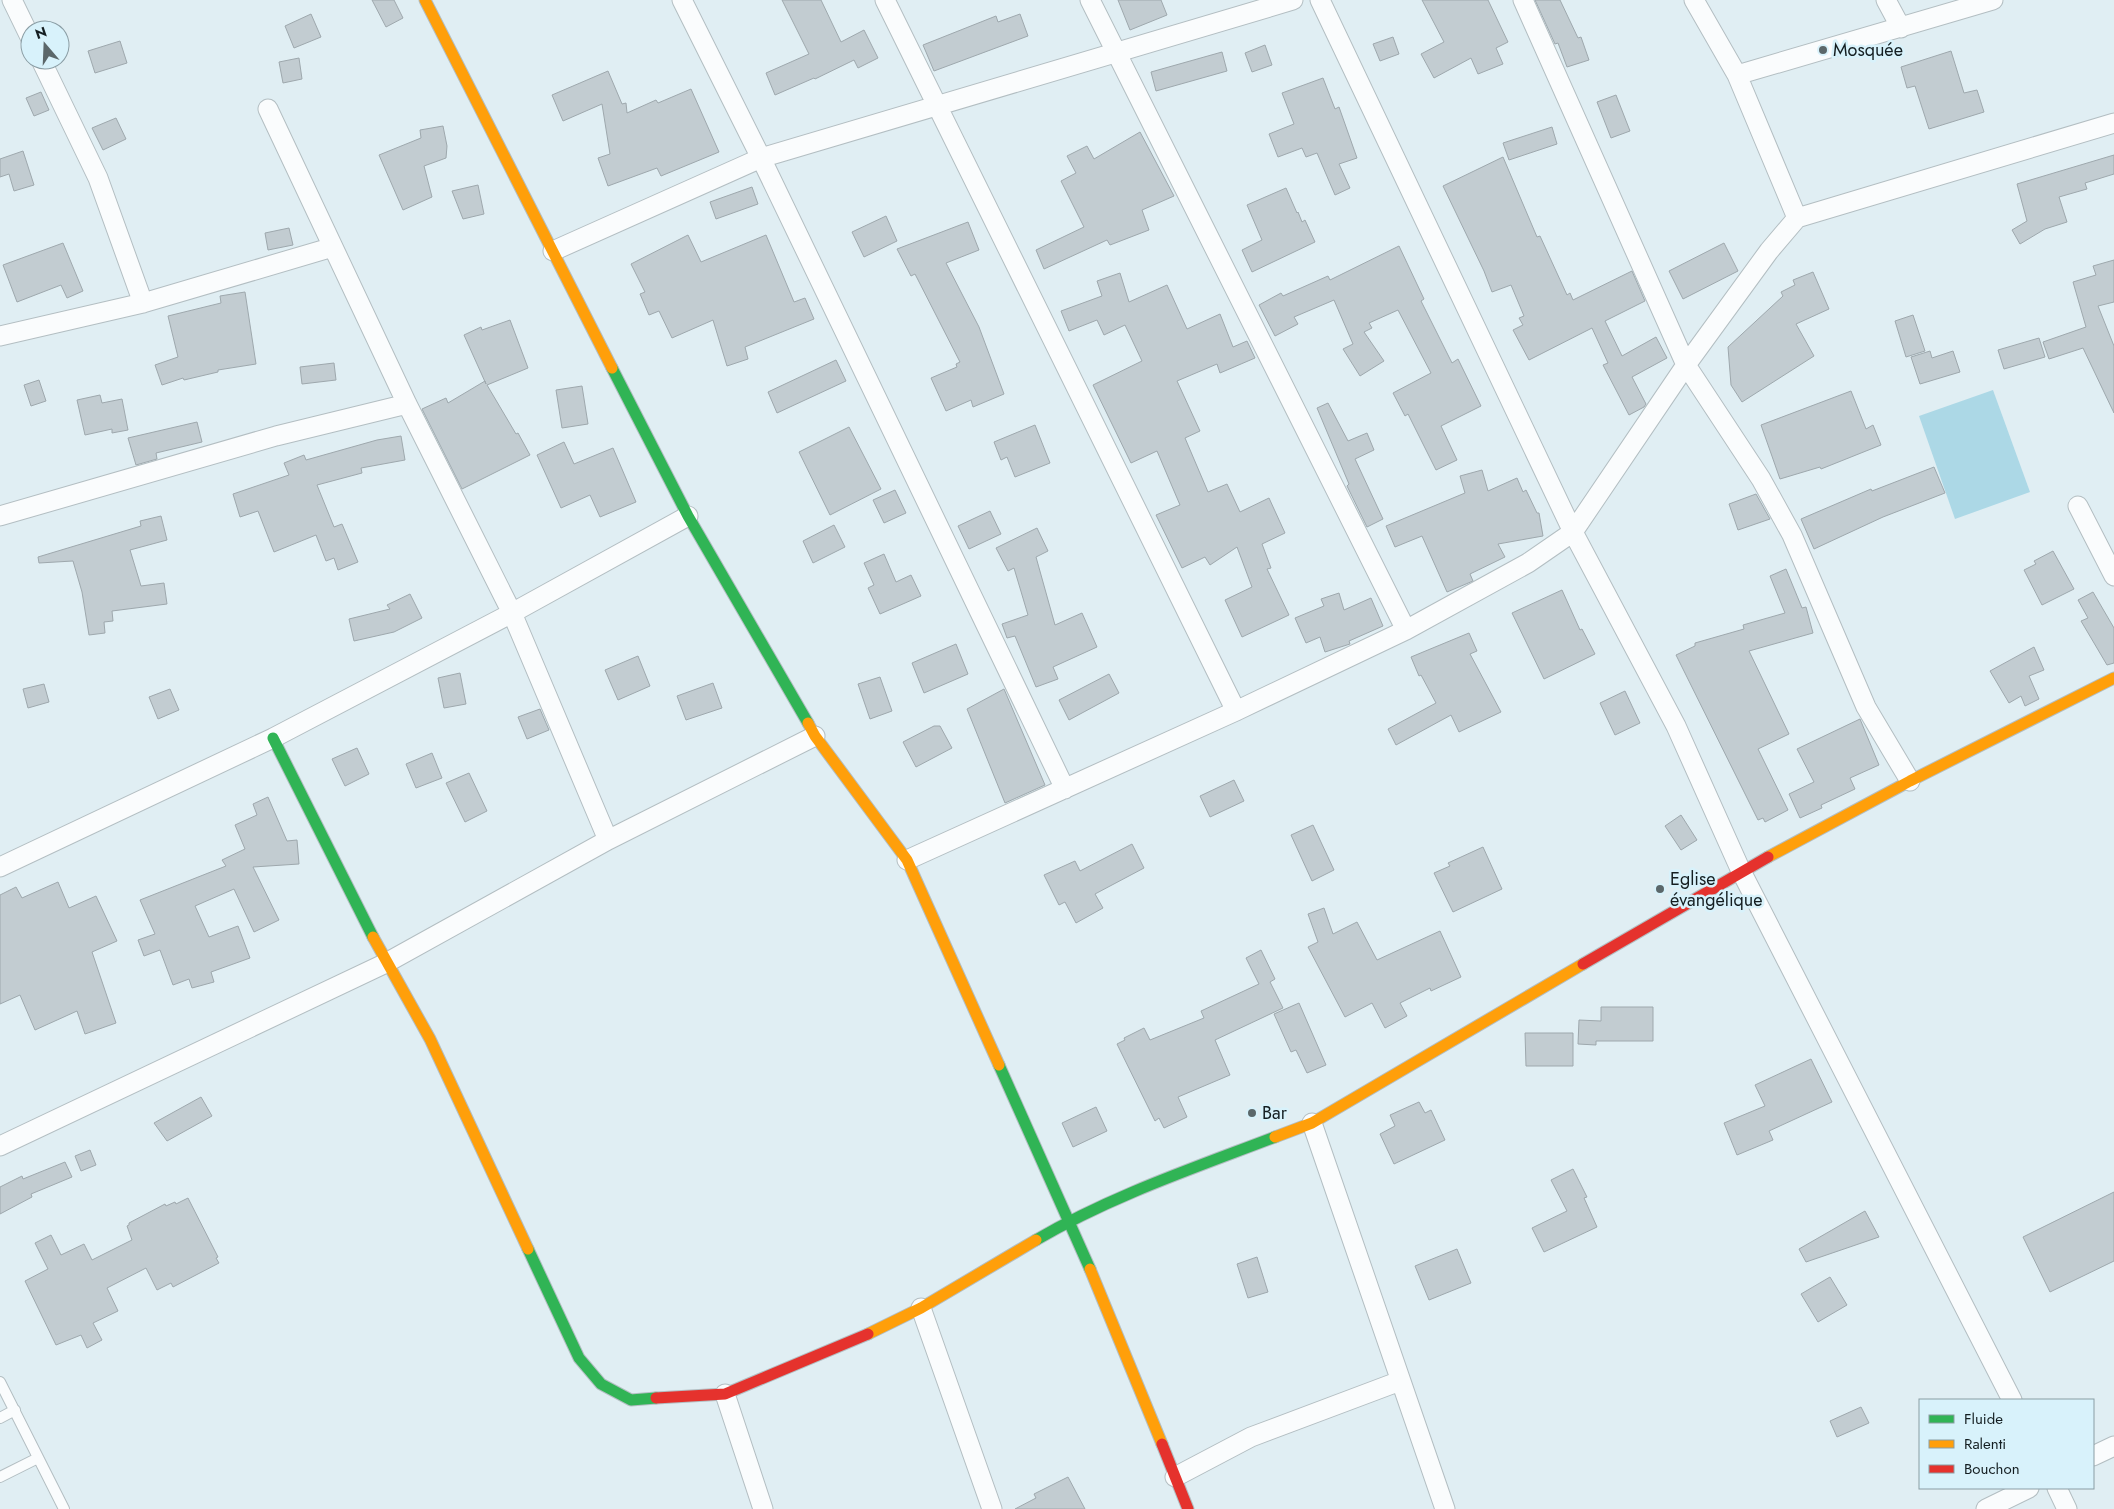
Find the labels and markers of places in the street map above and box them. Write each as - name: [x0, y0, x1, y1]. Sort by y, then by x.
- place label: Mosquée: [1833, 37, 1903, 63]
- marker: Mosquée: [1817, 44, 1829, 56]
- place label: Eglise évangélique: [1670, 866, 1763, 913]
- marker: Eglise évangélique: [1654, 883, 1666, 895]
- place label: Bar: [1262, 1100, 1288, 1126]
- marker: Bar: [1246, 1107, 1258, 1119]

